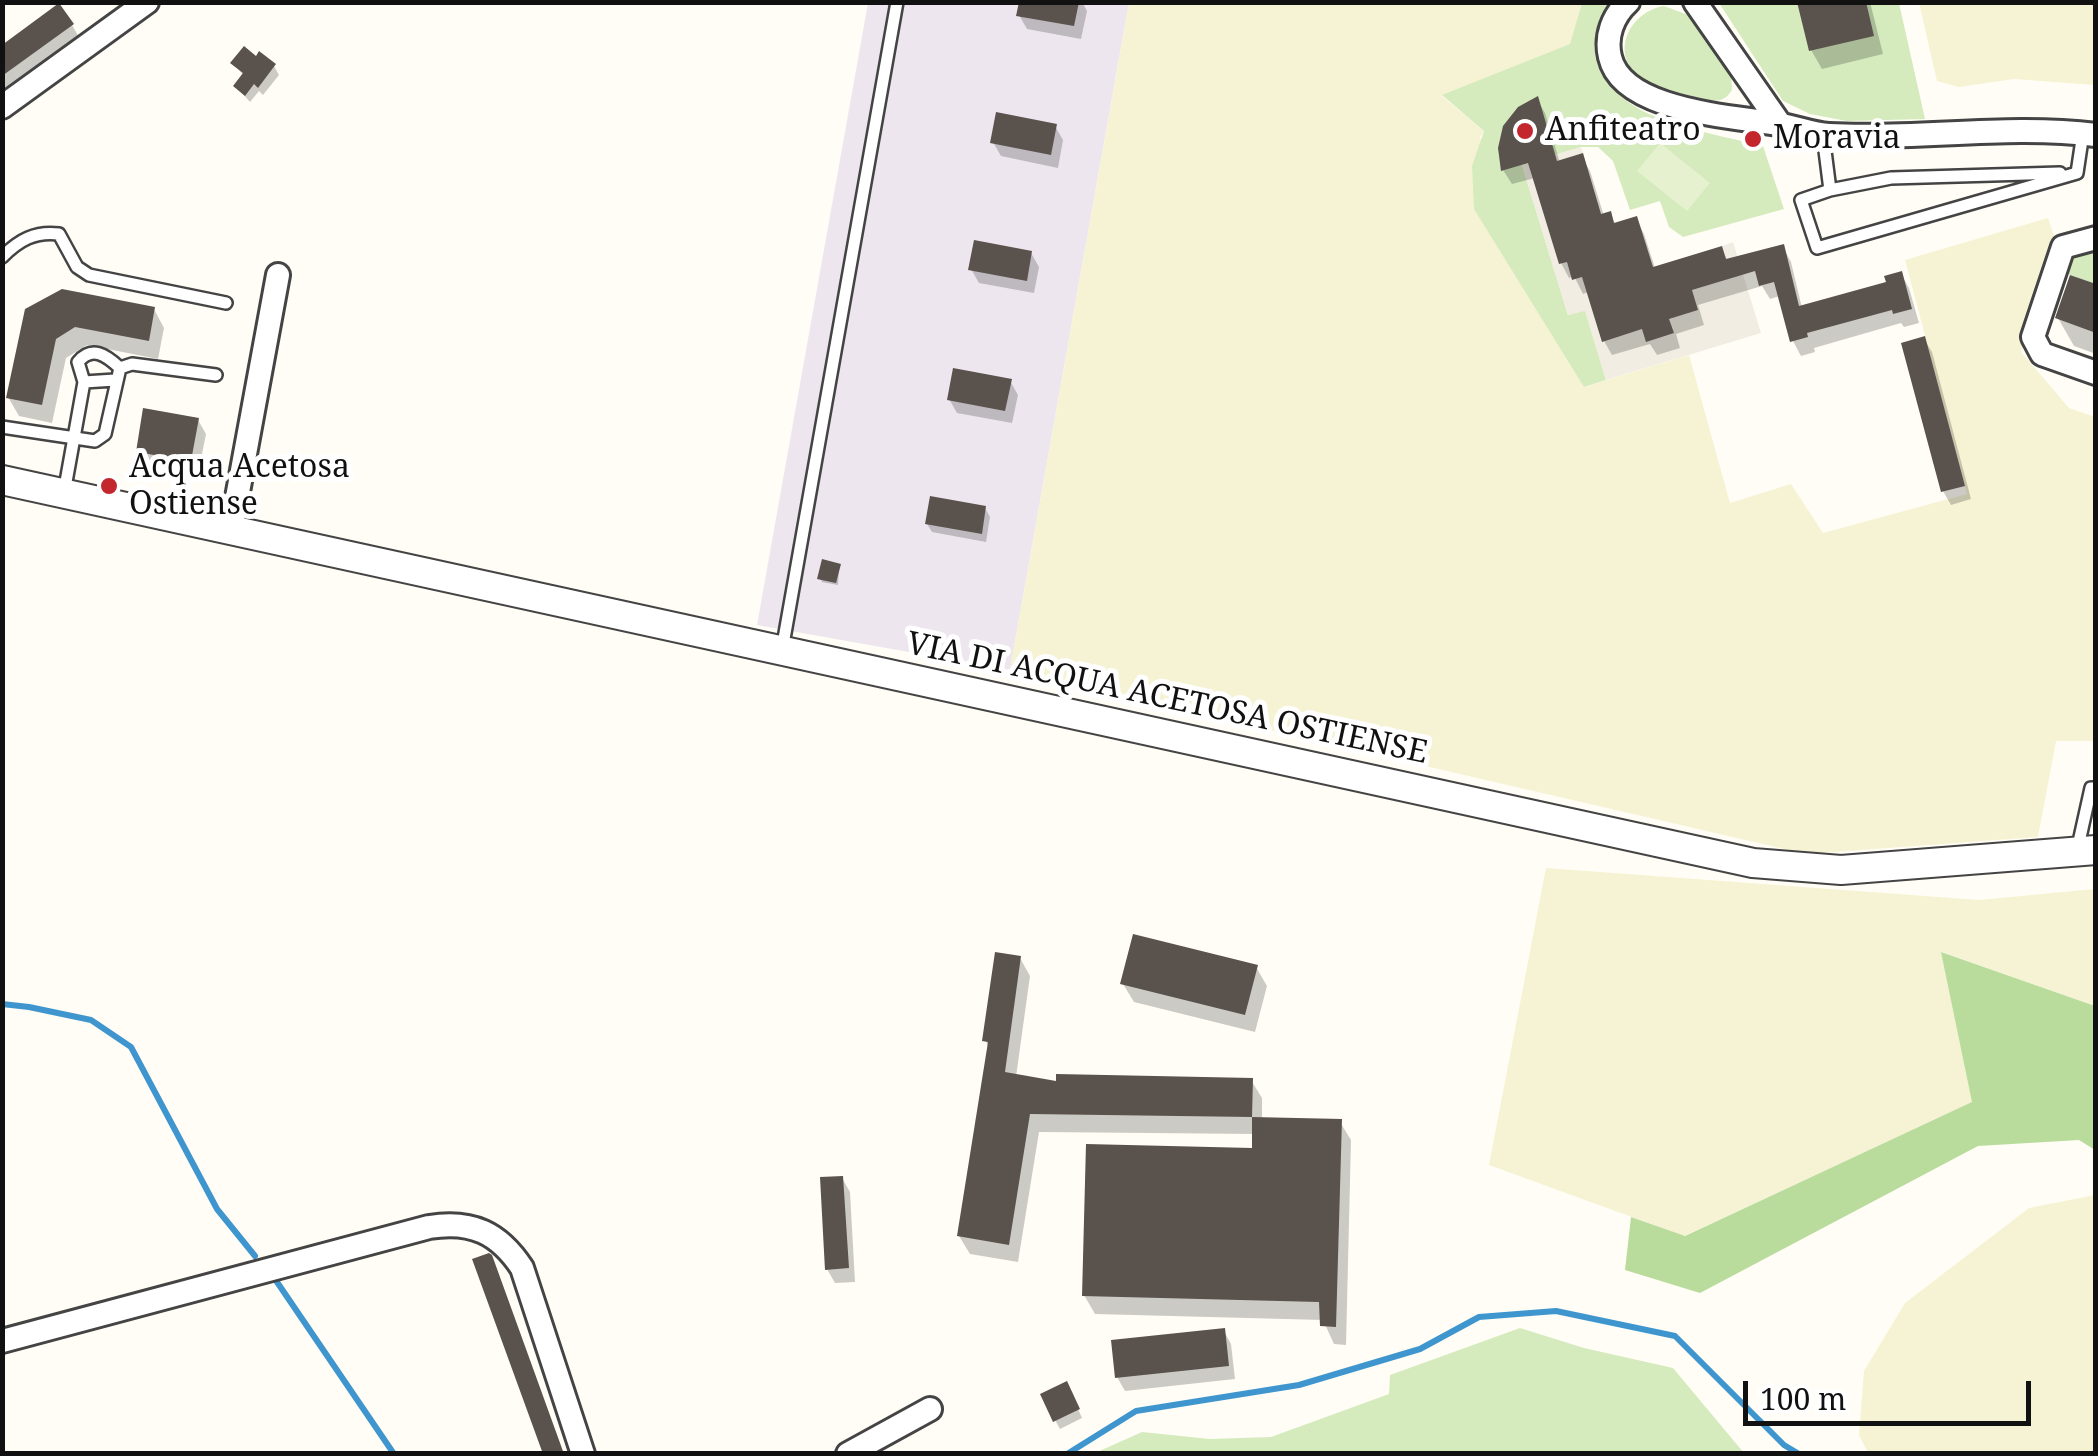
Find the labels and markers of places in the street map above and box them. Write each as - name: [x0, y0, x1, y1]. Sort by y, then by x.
- place label: Anfiteatro: [1545, 112, 1701, 150]
- marker: Anfiteatro: [1514, 120, 1536, 142]
- place label: Moravia: [1773, 120, 1901, 158]
- marker: Moravia: [1742, 128, 1764, 150]
- place label: Acqua Acetosa Ostiense: [129, 449, 350, 524]
- marker: Acqua Acetosa Ostiense: [98, 475, 120, 497]

